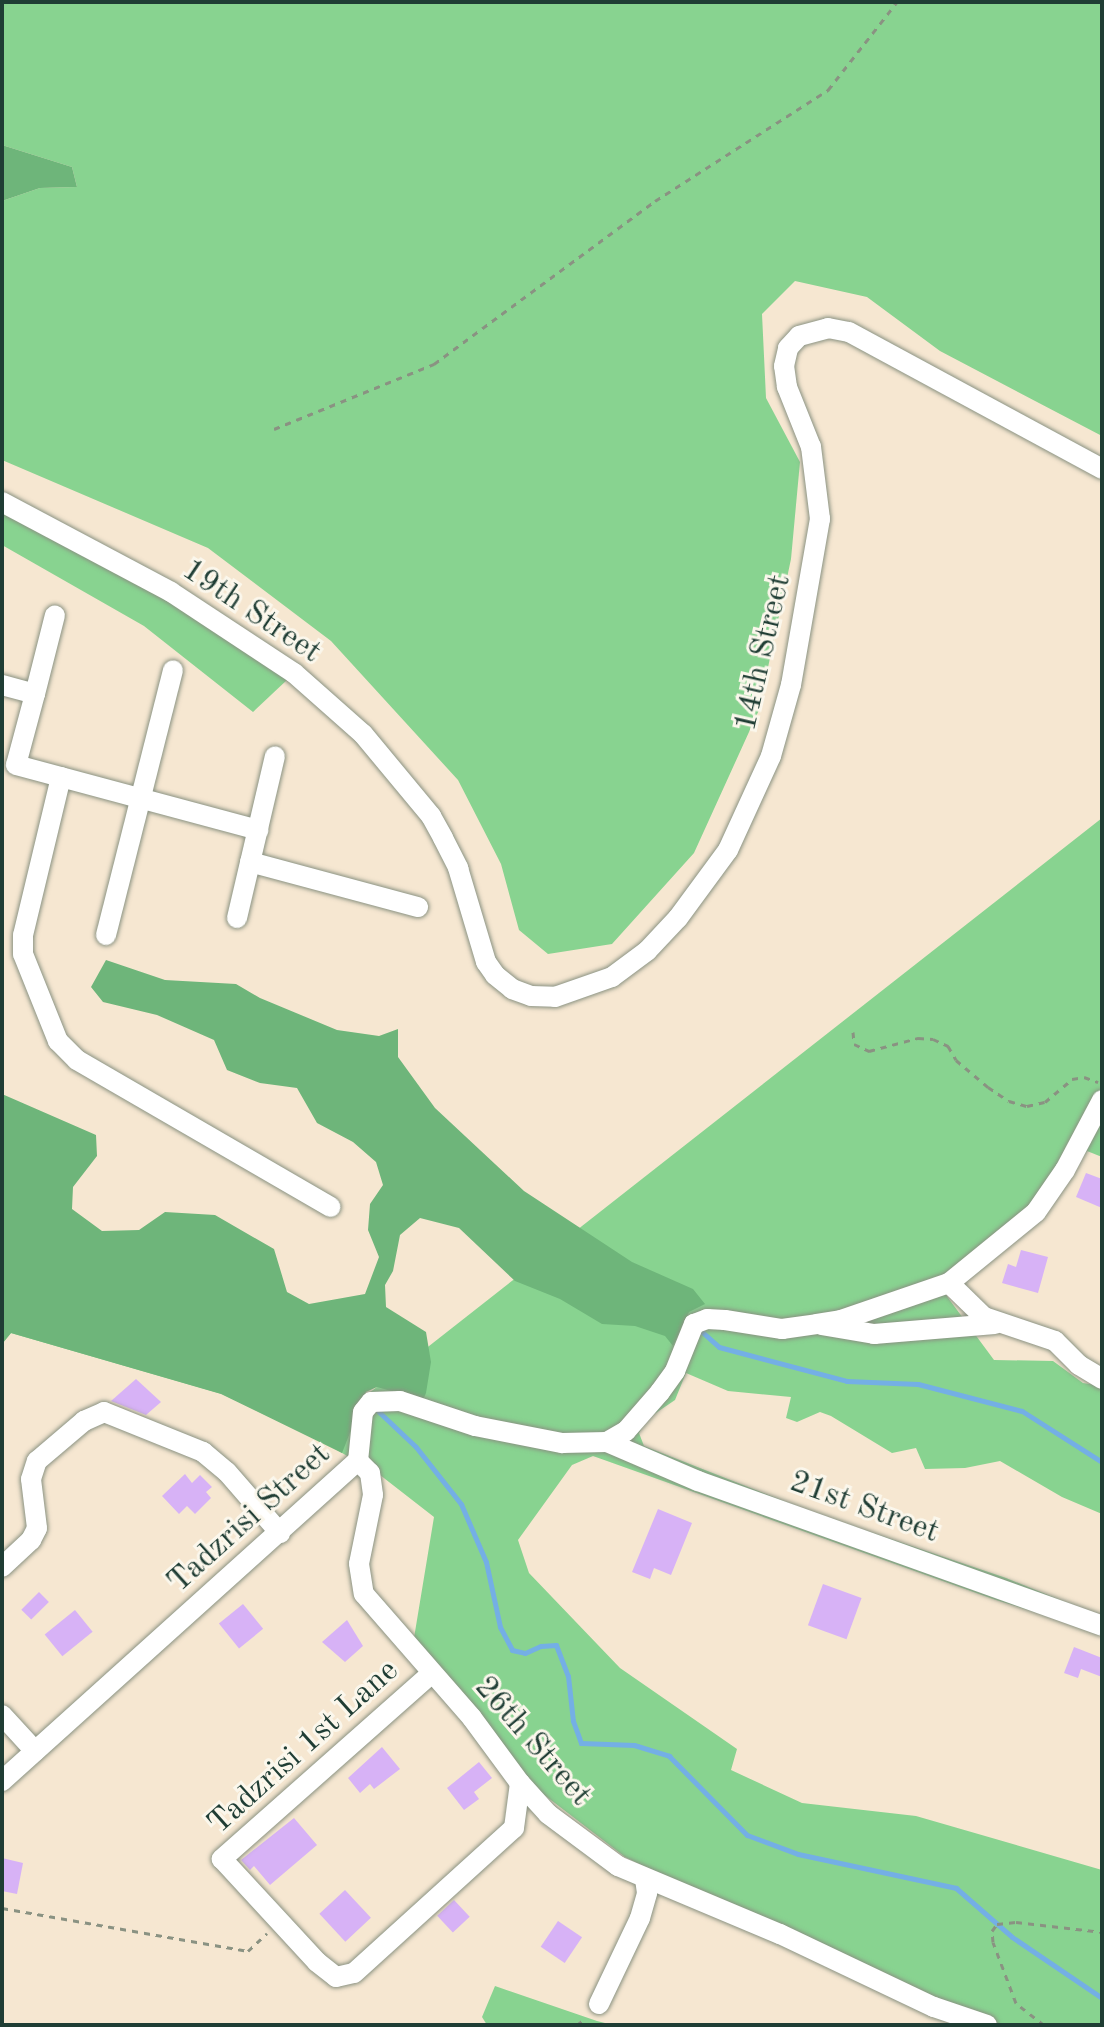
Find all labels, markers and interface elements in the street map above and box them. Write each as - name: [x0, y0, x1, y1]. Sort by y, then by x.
- street label: 19th Street: [174, 551, 328, 673]
- street label: 14th Street: [727, 571, 801, 735]
- street label: Tadzrisi Street: [161, 1436, 339, 1602]
- street label: 21st Street: [784, 1463, 944, 1553]
- street label: Tadzrisi 1st Lane: [201, 1652, 407, 1844]
- street label: 26th Street: [465, 1669, 599, 1815]

